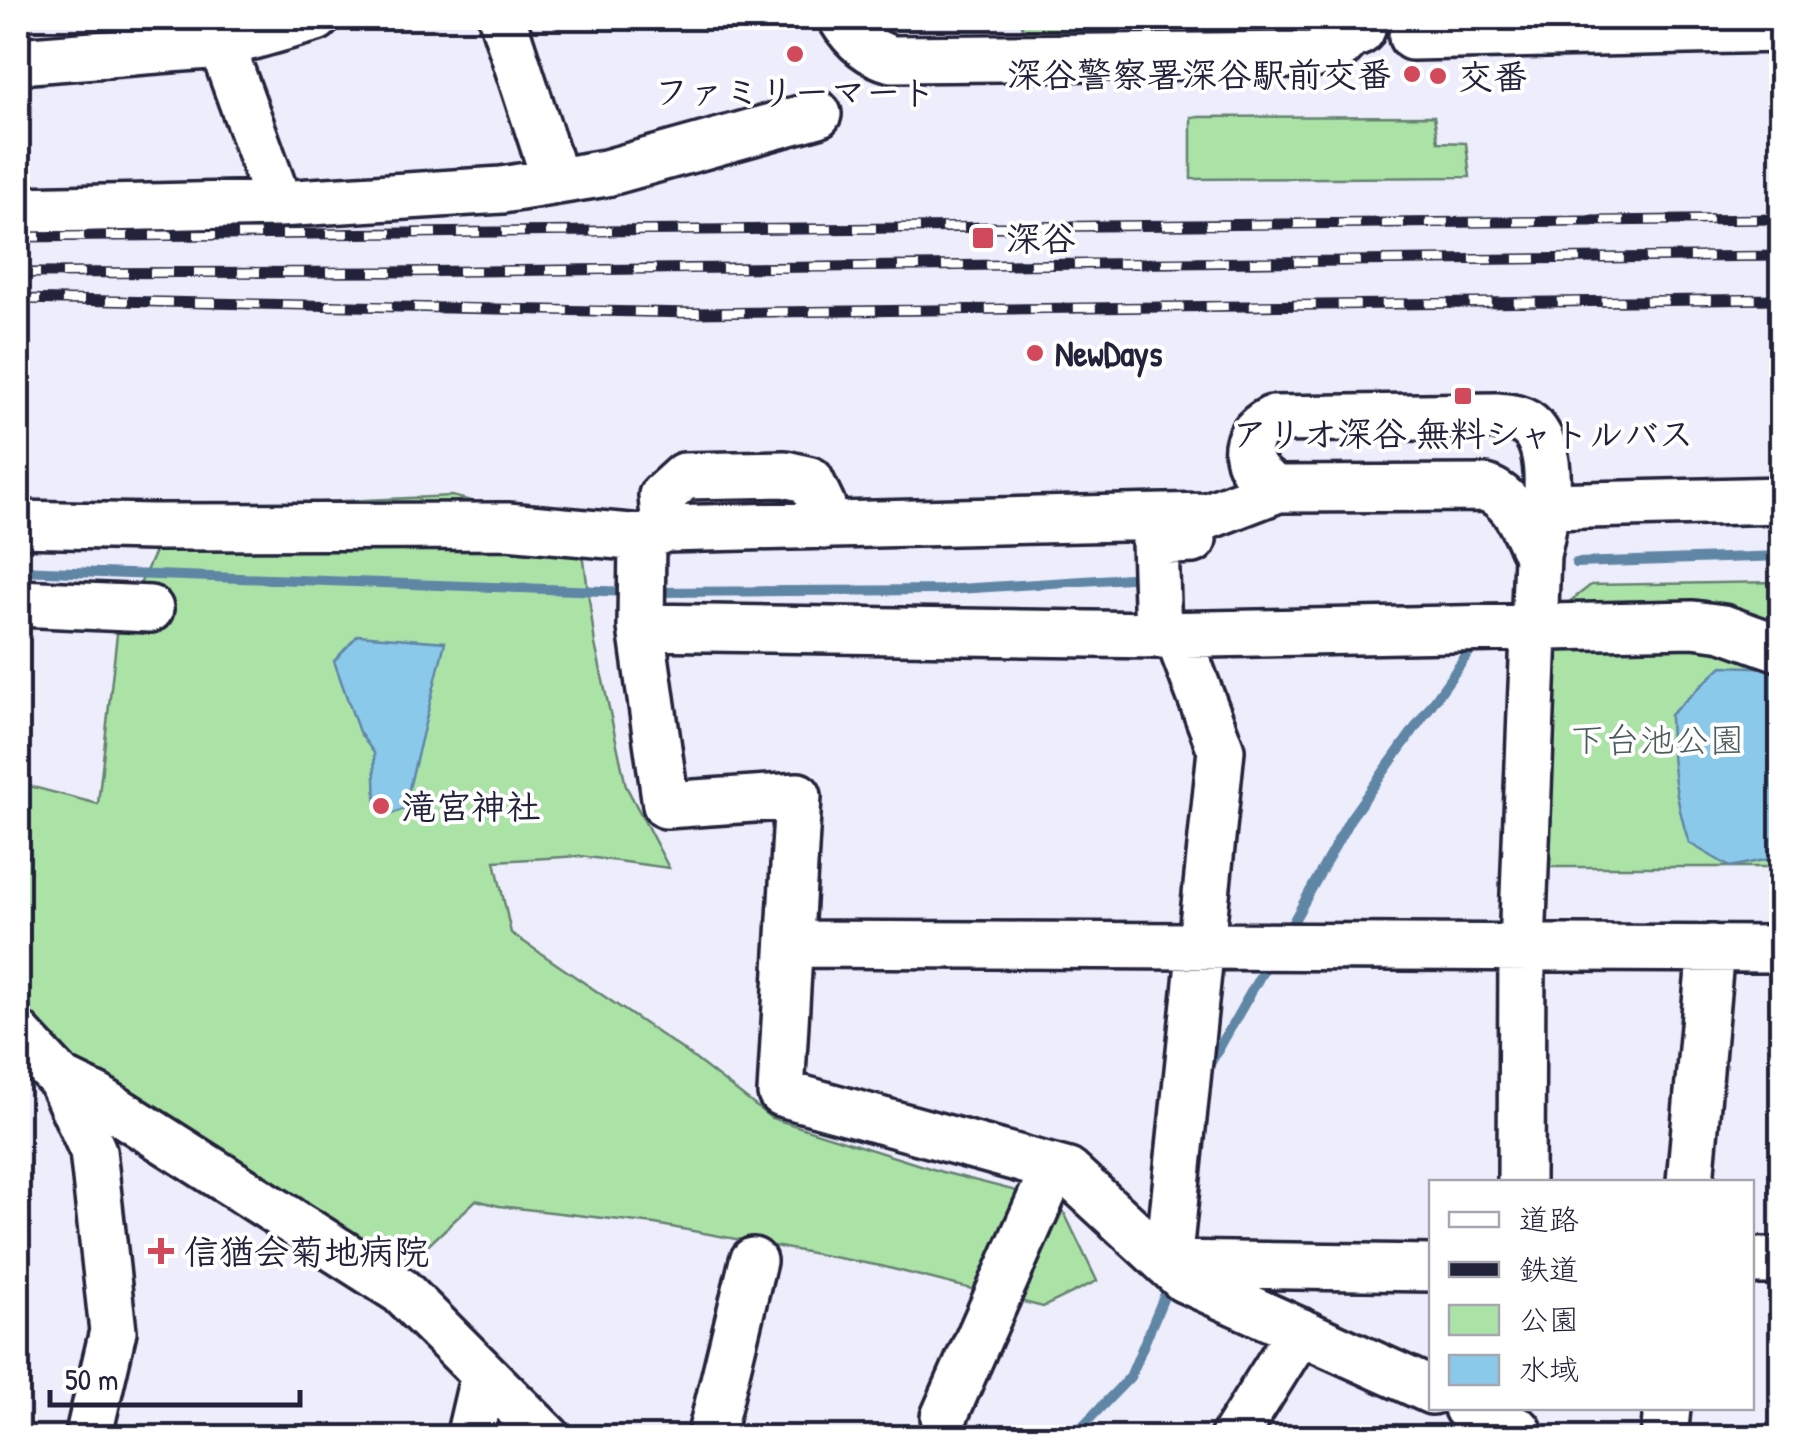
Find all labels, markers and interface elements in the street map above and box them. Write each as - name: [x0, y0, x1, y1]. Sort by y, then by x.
- marker: ファミリーマート: [784, 43, 806, 65]
- place label: 深谷警察署深谷駅前交番: [1007, 51, 1392, 98]
- place label: 交番: [1458, 53, 1528, 100]
- marker: 深谷警察署深谷駅前交番: [1401, 63, 1423, 85]
- marker: 交番: [1427, 65, 1449, 87]
- place label: ファミリーマート: [654, 68, 936, 115]
- place label: 深谷: [1006, 215, 1076, 262]
- marker: 深谷: [970, 225, 996, 251]
- place label: NewDays: [1055, 330, 1163, 378]
- marker: NewDays: [1024, 342, 1046, 364]
- marker: アリオ深谷 無料シャトルバス: [1452, 385, 1474, 407]
- place label: アリオ深谷 無料シャトルバス: [1232, 410, 1694, 457]
- park label: 下台池公園: [1569, 716, 1745, 763]
- place label: 滝宮神社: [401, 783, 541, 830]
- marker: 滝宮神社: [370, 795, 392, 817]
- legend: [1429, 1180, 1754, 1410]
- text: 道路: [1519, 1199, 1579, 1239]
- place label: 信猶会菊地病院: [184, 1228, 429, 1275]
- marker: 信猶会菊地病院: [148, 1238, 174, 1264]
- text: 鉄道: [1519, 1249, 1579, 1289]
- text: 公園: [1519, 1299, 1579, 1339]
- scale bar: [50, 1345, 300, 1407]
- text: 水域: [1519, 1349, 1579, 1389]
- text: 50 m: [65, 1359, 118, 1399]

